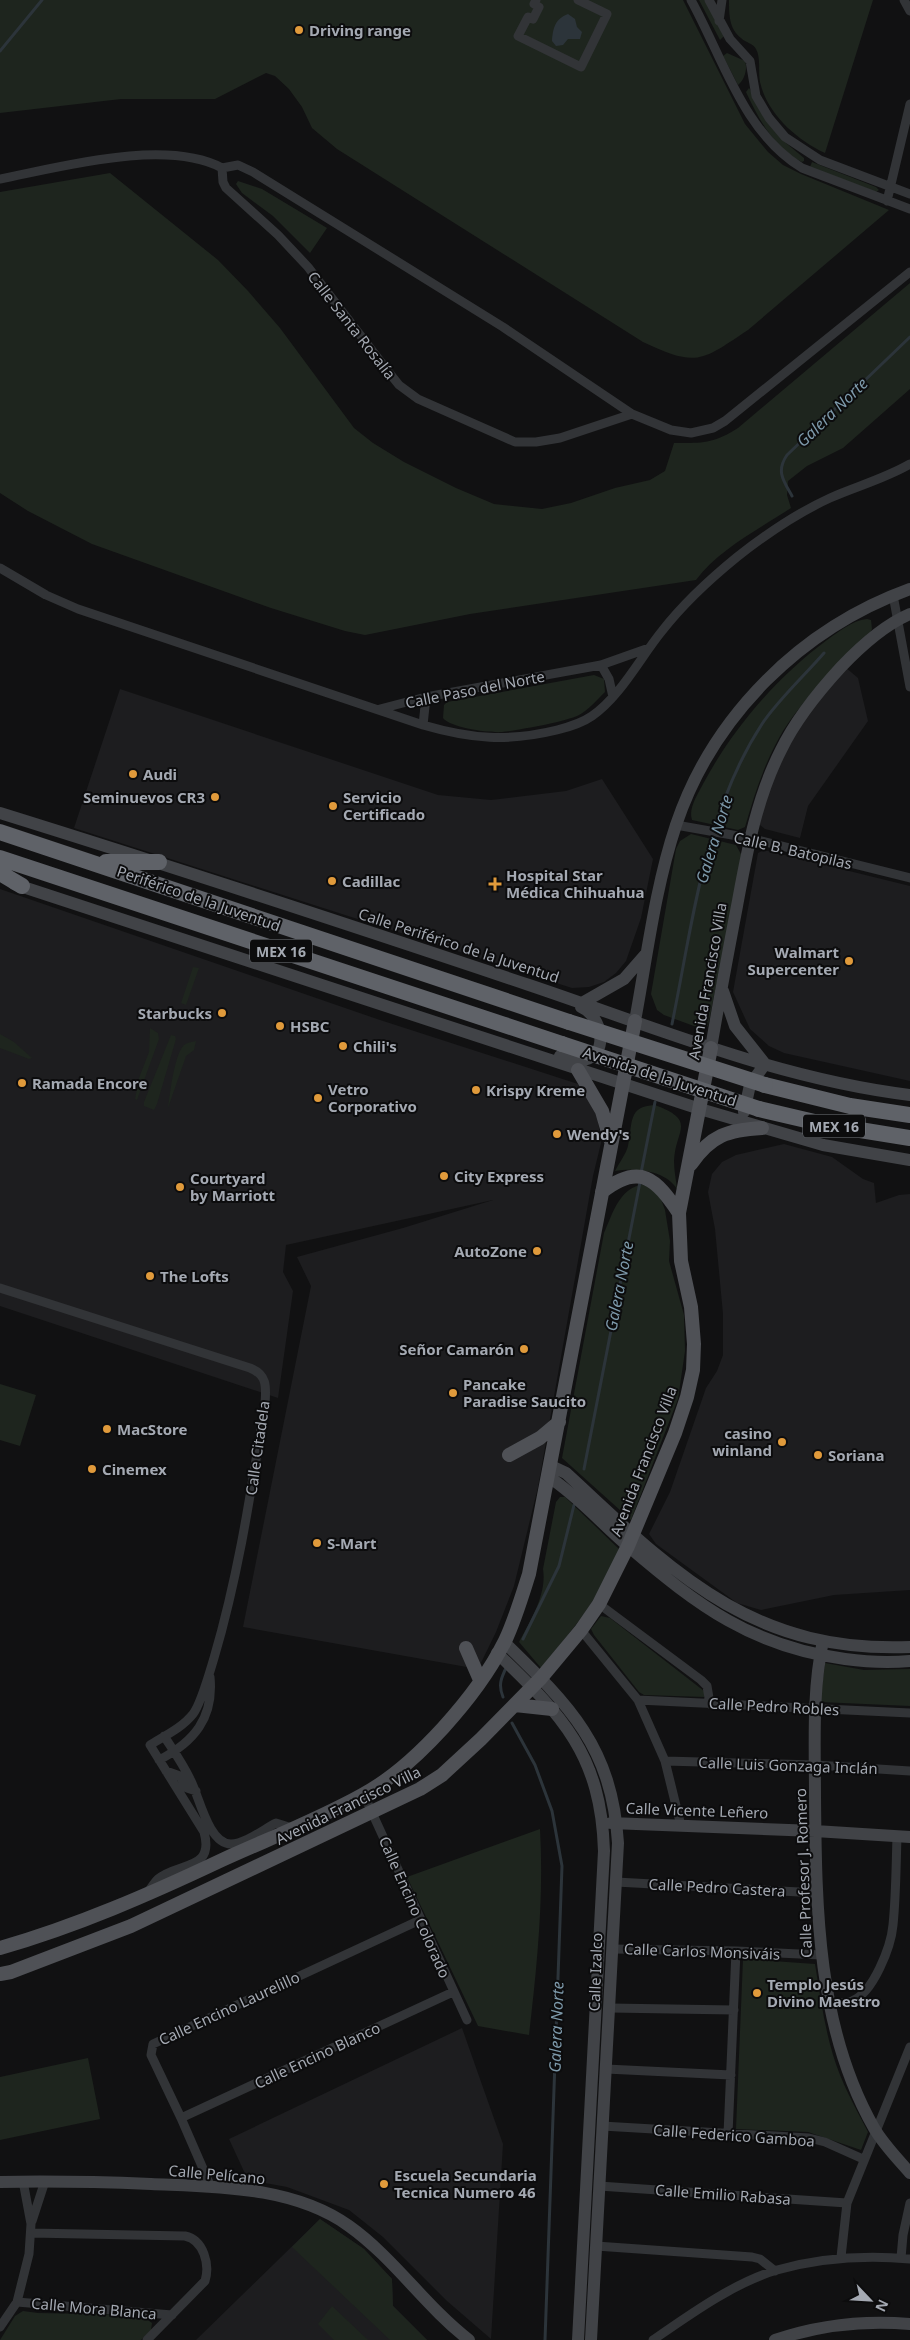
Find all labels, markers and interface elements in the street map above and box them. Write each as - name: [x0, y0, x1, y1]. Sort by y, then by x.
- place label: Driving range: [309, 20, 411, 40]
- marker: Driving range: [293, 24, 305, 36]
- street label: Calle Santa Rosalía: [304, 267, 400, 383]
- water label: Galera Norte: [792, 372, 872, 452]
- street label: Calle Paso del Norte: [404, 666, 546, 712]
- place label: Audi: [143, 764, 177, 784]
- marker: Audi: [127, 768, 139, 780]
- place label: Seminuevos CR3: [83, 787, 205, 807]
- place label: Servicio Certificado: [343, 787, 425, 824]
- marker: Seminuevos CR3: [209, 791, 221, 803]
- water label: Galera Norte: [690, 792, 738, 886]
- marker: Servicio Certificado: [327, 800, 339, 812]
- street label: Calle B. Batopilas: [732, 827, 854, 873]
- street label: Periférico de la Juventud: [114, 861, 284, 935]
- place label: Hospital Star Médica Chihuahua: [506, 865, 645, 902]
- place label: Cadillac: [342, 871, 401, 891]
- marker: Cadillac: [326, 875, 338, 887]
- marker: Hospital Star Médica Chihuahua: [488, 877, 502, 891]
- street label: Avenida Francisco Villa: [683, 901, 731, 1061]
- street label: Calle Periférico de la Juventud: [356, 903, 562, 987]
- road number: MEX 16: [250, 939, 312, 962]
- place label: Walmart Supercenter: [748, 942, 839, 979]
- marker: Walmart Supercenter: [843, 955, 855, 967]
- place label: Starbucks: [138, 1003, 212, 1023]
- marker: Starbucks: [216, 1007, 228, 1019]
- place label: HSBC: [290, 1016, 330, 1036]
- marker: HSBC: [274, 1020, 286, 1032]
- place label: Chili's: [353, 1036, 397, 1056]
- marker: Chili's: [337, 1040, 349, 1052]
- street label: Avenida de la Juventud: [580, 1042, 740, 1110]
- place label: Ramada Encore: [32, 1073, 147, 1093]
- marker: Ramada Encore: [16, 1077, 28, 1089]
- place label: Vetro Corporativo: [328, 1079, 417, 1116]
- place label: Krispy Kreme: [486, 1080, 585, 1100]
- marker: Krispy Kreme: [470, 1084, 482, 1096]
- marker: Vetro Corporativo: [312, 1092, 324, 1104]
- road number: MEX 16: [803, 1114, 865, 1138]
- place label: Wendy's: [567, 1124, 630, 1144]
- marker: Wendy's: [551, 1128, 563, 1140]
- place label: City Express: [454, 1166, 544, 1186]
- place label: Courtyard by Marriott: [190, 1168, 276, 1205]
- marker: City Express: [438, 1170, 450, 1182]
- marker: Courtyard by Marriott: [174, 1181, 186, 1193]
- water label: Galera Norte: [599, 1239, 639, 1333]
- place label: AutoZone: [454, 1241, 527, 1261]
- marker: AutoZone: [531, 1245, 543, 1257]
- place label: The Lofts: [160, 1266, 229, 1286]
- marker: The Lofts: [144, 1270, 156, 1282]
- place label: Señor Camarón: [399, 1339, 514, 1359]
- marker: Señor Camarón: [518, 1343, 530, 1355]
- place label: Pancake Paradise Saucito: [463, 1374, 586, 1411]
- street label: Avenida Francisco Villa: [605, 1383, 681, 1539]
- marker: Pancake Paradise Saucito: [447, 1387, 459, 1399]
- street label: Calle Citadela: [240, 1399, 274, 1497]
- place label: MacStore: [117, 1419, 187, 1439]
- marker: MacStore: [101, 1423, 113, 1435]
- place label: casino winland: [712, 1423, 772, 1460]
- marker: casino winland: [776, 1436, 788, 1448]
- place label: Soriana: [828, 1445, 885, 1465]
- marker: Soriana: [812, 1449, 824, 1461]
- place label: Cinemex: [102, 1459, 167, 1479]
- marker: Cinemex: [86, 1463, 98, 1475]
- place label: S-Mart: [327, 1533, 377, 1553]
- marker: S-Mart: [311, 1537, 323, 1549]
- street label: Calle Pedro Robles: [708, 1693, 840, 1719]
- street label: Calle Luis Gonzaga Inclán: [698, 1752, 878, 1778]
- street label: Avenida Francisco Villa: [272, 1761, 424, 1849]
- street label: Calle Profesor J. Romero: [790, 1788, 816, 1958]
- street label: Calle Vicente Leñero: [625, 1798, 769, 1822]
- street label: Calle Encino Colorado: [375, 1833, 455, 1981]
- street label: Calle Pedro Castera: [648, 1873, 786, 1901]
- street label: Calle Izalco: [584, 1932, 606, 2012]
- street label: Calle Carlos Monsiváis: [624, 1938, 780, 1964]
- street label: Calle Encino Laurelillo: [155, 1967, 303, 2049]
- place label: Templo Jesús Divino Maestro: [767, 1974, 880, 2011]
- water label: Galera Norte: [543, 1981, 569, 2073]
- marker: Templo Jesús Divino Maestro: [751, 1987, 763, 1999]
- street label: Calle Encino Blanco: [251, 2017, 383, 2093]
- street label: Calle Federico Gamboa: [652, 2119, 816, 2151]
- street label: Calle Pelícano: [168, 2160, 266, 2188]
- place label: Escuela Secundaria Tecnica Numero 46: [394, 2165, 537, 2202]
- marker: Escuela Secundaria Tecnica Numero 46: [378, 2178, 390, 2190]
- street label: Calle Emilio Rabasa: [654, 2179, 792, 2209]
- north arrow: [845, 2275, 895, 2325]
- street label: Calle Mora Blanca: [30, 2293, 158, 2323]
- text: N: [871, 2297, 893, 2315]

